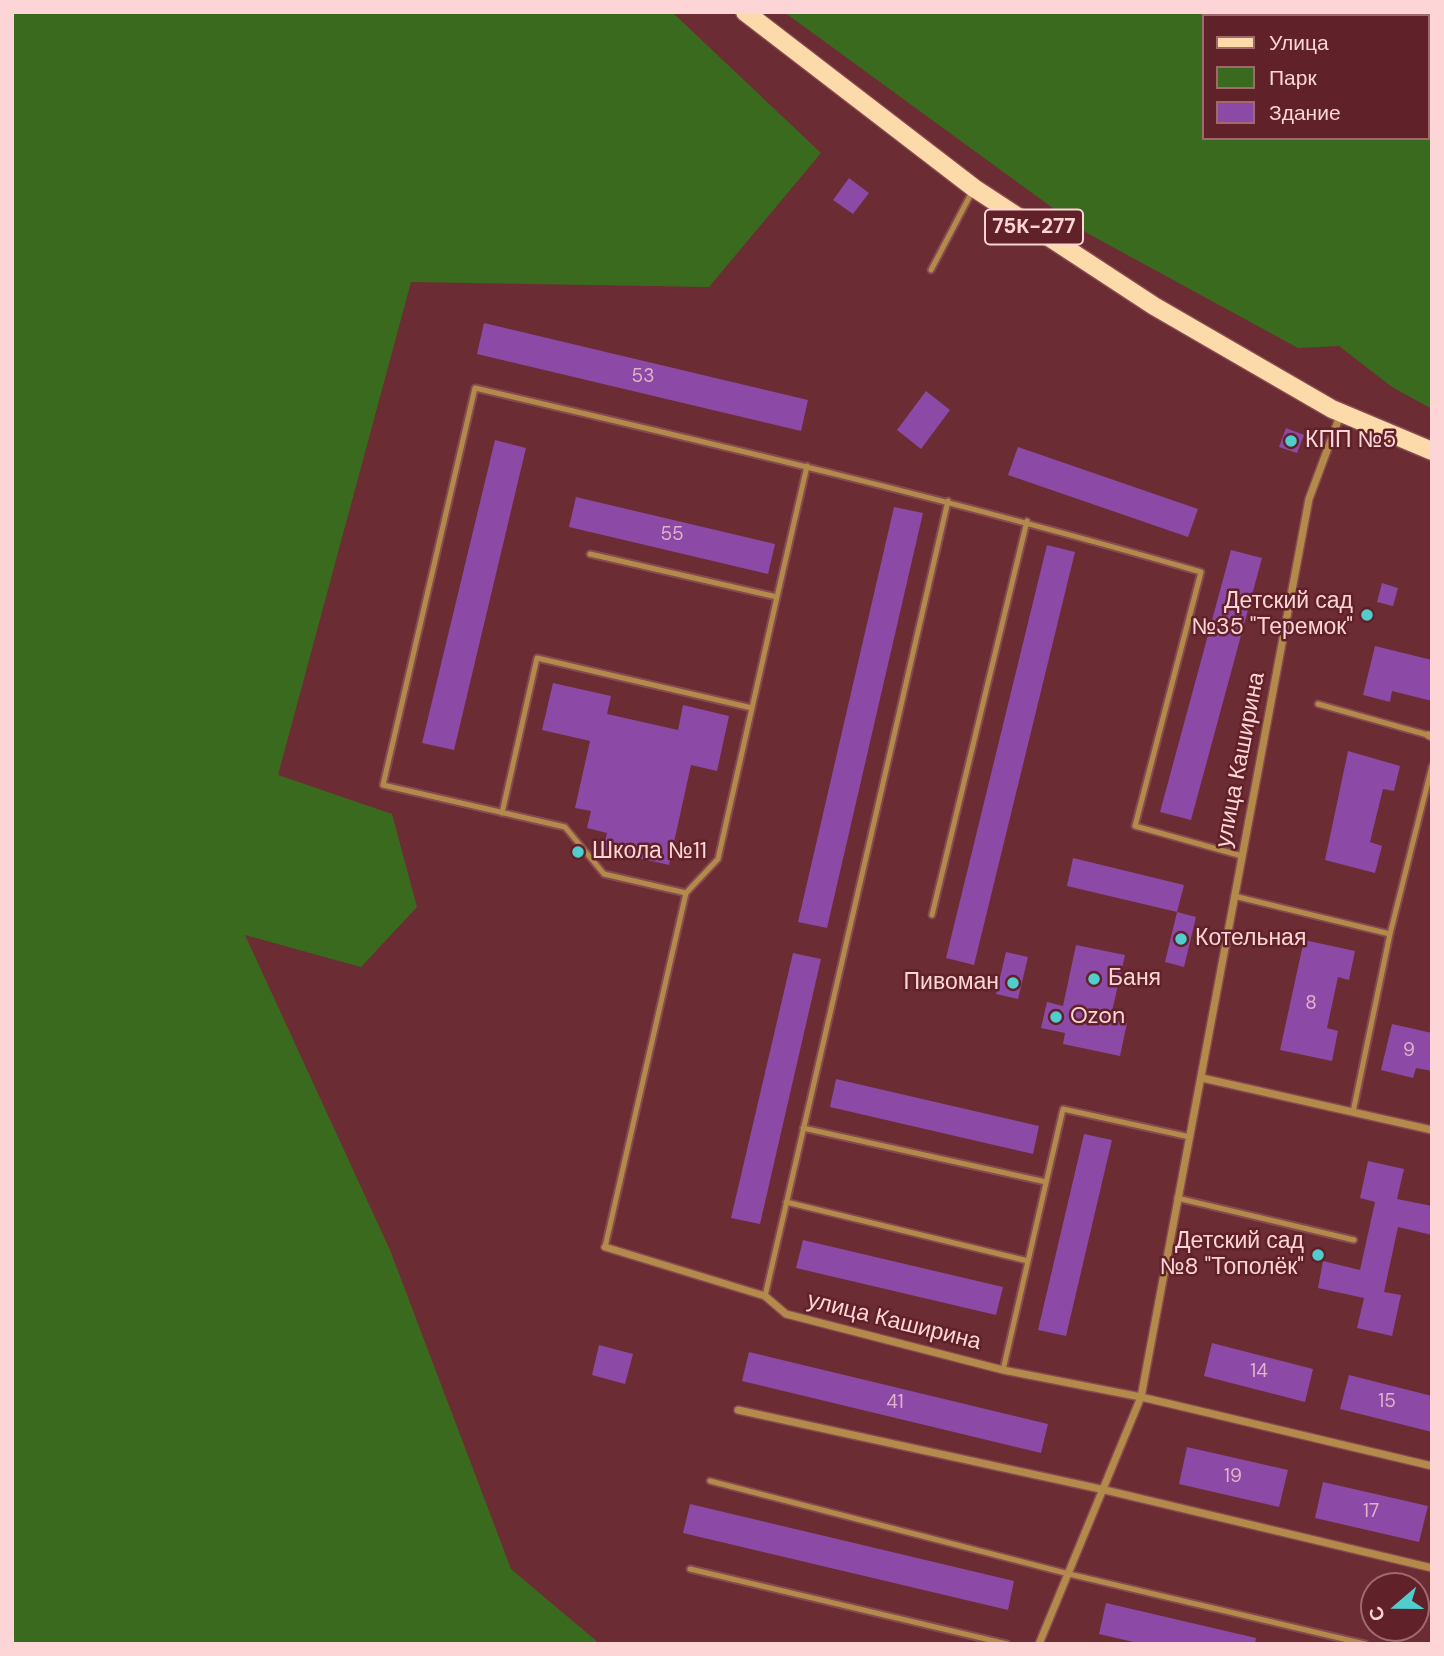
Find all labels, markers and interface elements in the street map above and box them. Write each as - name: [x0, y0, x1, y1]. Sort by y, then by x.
- legend: [1202, 14, 1430, 140]
- text: Улица: [1269, 29, 1329, 57]
- text: Парк: [1269, 64, 1317, 92]
- text: Здание: [1269, 99, 1341, 127]
- road number: 75К-277: [985, 210, 1083, 244]
- house number: 53: [632, 366, 654, 388]
- place label: КПП №5: [1305, 427, 1396, 455]
- marker: КПП №5: [1283, 433, 1299, 449]
- house number: 55: [660, 524, 684, 546]
- place label: Детский сад №35 "Теремок": [1191, 588, 1353, 642]
- marker: Детский сад №35 "Теремок": [1359, 607, 1375, 623]
- street label: улица Каширина: [1210, 670, 1272, 850]
- place label: Школа №11: [592, 838, 707, 866]
- marker: Школа №11: [570, 844, 586, 860]
- place label: Котельная: [1195, 925, 1306, 953]
- marker: Котельная: [1173, 931, 1189, 947]
- place label: Баня: [1108, 965, 1161, 993]
- place label: Пивоман: [904, 969, 999, 997]
- marker: Баня: [1086, 971, 1102, 987]
- marker: Пивоман: [1005, 975, 1021, 991]
- house number: 8: [1305, 993, 1317, 1015]
- place label: Ozon: [1070, 1003, 1125, 1031]
- marker: Ozon: [1048, 1009, 1064, 1025]
- house number: 9: [1403, 1040, 1415, 1062]
- place label: Детский сад №8 "Тополёк": [1160, 1228, 1304, 1282]
- marker: Детский сад №8 "Тополёк": [1310, 1247, 1326, 1263]
- street label: улица Каширина: [804, 1287, 984, 1357]
- house number: 14: [1250, 1361, 1268, 1383]
- house number: 15: [1378, 1391, 1396, 1413]
- house number: 41: [886, 1392, 904, 1414]
- house number: 19: [1224, 1466, 1242, 1488]
- house number: 17: [1363, 1501, 1379, 1523]
- north arrow: [1360, 1572, 1430, 1642]
- text: С: [1363, 1603, 1391, 1624]

